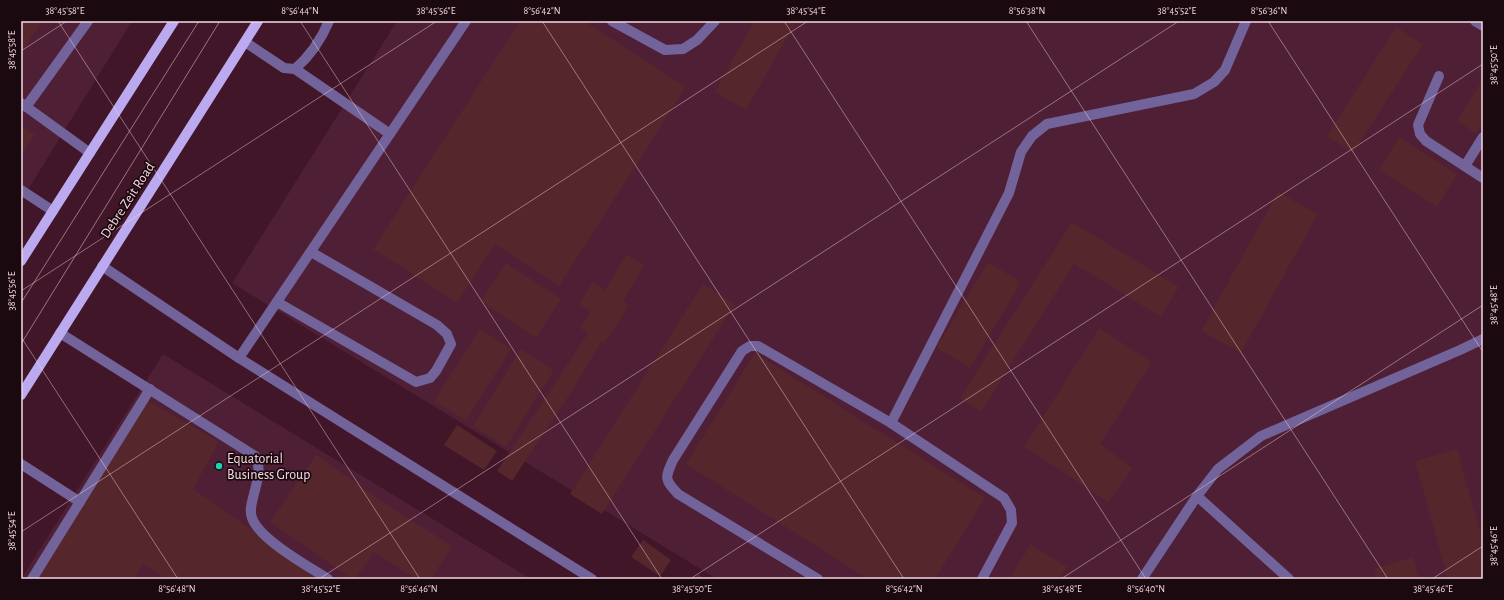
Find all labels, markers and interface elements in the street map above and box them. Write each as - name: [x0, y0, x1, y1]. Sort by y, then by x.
- text: 38°45'58"E: [46, 6, 85, 16]
- text: 8°56'44"N: [281, 6, 319, 16]
- text: 38°45'56"E: [417, 6, 456, 16]
- text: 8°56'42"N: [523, 6, 561, 16]
- text: 38°45'54"E: [786, 6, 826, 16]
- text: 8°56'38"N: [1009, 6, 1045, 16]
- text: 38°45'52"E: [1158, 6, 1197, 16]
- text: 8°56'36"N: [1251, 6, 1287, 16]
- text: 38°45'58"E: [7, 30, 17, 69]
- text: 38°45'50"E: [1489, 45, 1499, 85]
- street label: Debre Zeit Road: [98, 160, 157, 241]
- text: 38°45'56"E: [7, 271, 17, 310]
- text: 38°45'48"E: [1489, 285, 1499, 325]
- place label: Equatorial Business Group: [227, 452, 310, 482]
- marker: Equatorial Business Group: [214, 461, 224, 471]
- text: 38°45'54"E: [7, 511, 17, 551]
- text: 38°45'46"E: [1489, 526, 1499, 566]
- text: 8°56'48"N: [158, 584, 196, 594]
- text: 38°45'52"E: [302, 584, 341, 594]
- text: 8°56'46"N: [400, 584, 438, 594]
- text: 38°45'50"E: [672, 584, 712, 594]
- text: 8°56'42"N: [885, 584, 923, 594]
- text: 38°45'48"E: [1042, 584, 1082, 594]
- text: 8°56'40"N: [1127, 584, 1165, 594]
- text: 38°45'46"E: [1413, 584, 1453, 594]

